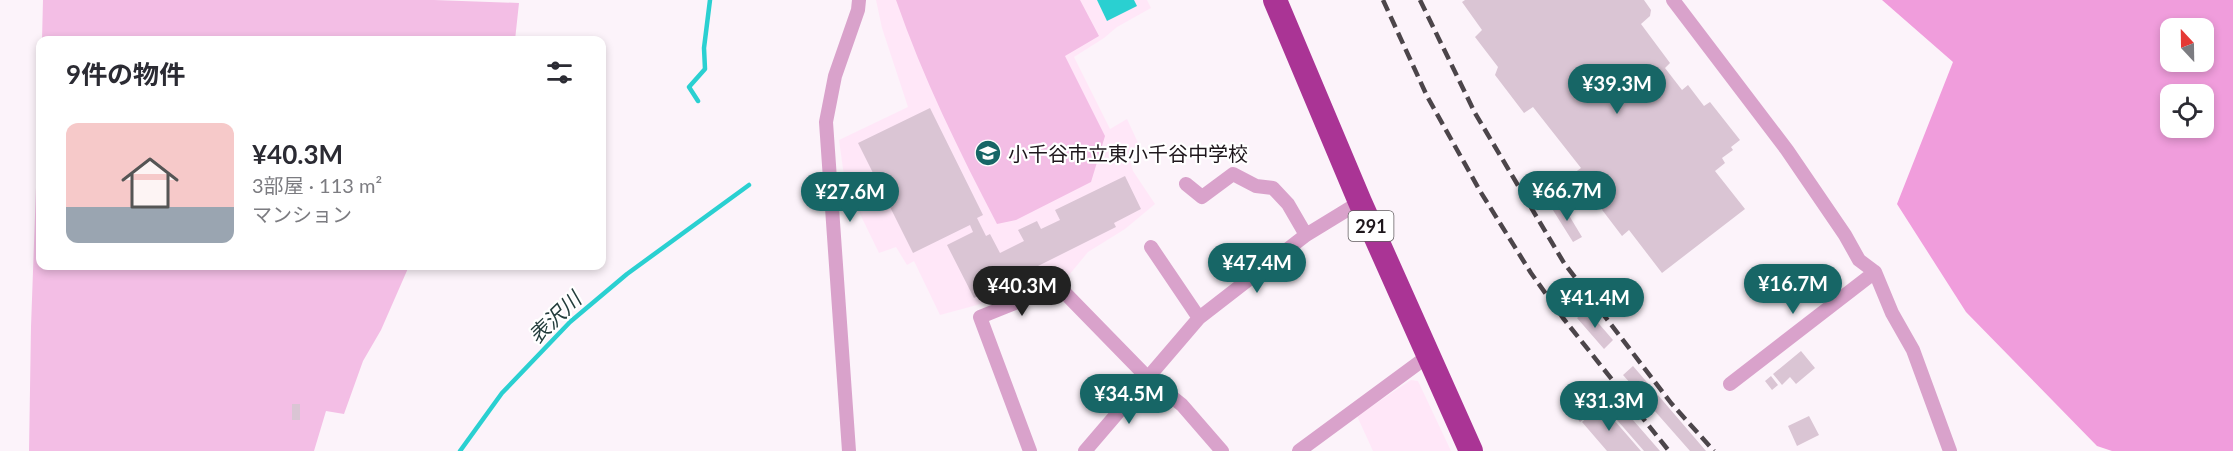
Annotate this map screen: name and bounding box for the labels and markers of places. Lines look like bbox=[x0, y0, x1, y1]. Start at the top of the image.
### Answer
pin: ¥39.3M bbox=[1568, 64, 1666, 115]
school or university icon: 小千谷市立東小千谷中学校 bbox=[973, 138, 1003, 168]
place label: 小千谷市立東小千谷中学校 bbox=[1008, 141, 1248, 165]
pin: ¥66.7M bbox=[1518, 171, 1616, 222]
pin: ¥27.6M bbox=[801, 172, 899, 223]
pin: ¥47.4M bbox=[1208, 243, 1306, 294]
pin: ¥16.7M bbox=[1744, 264, 1842, 315]
pin: ¥40.3M bbox=[973, 266, 1071, 317]
pin: ¥41.4M bbox=[1546, 278, 1644, 329]
pin: ¥34.5M bbox=[1080, 374, 1178, 425]
pin: ¥31.3M bbox=[1560, 381, 1658, 432]

